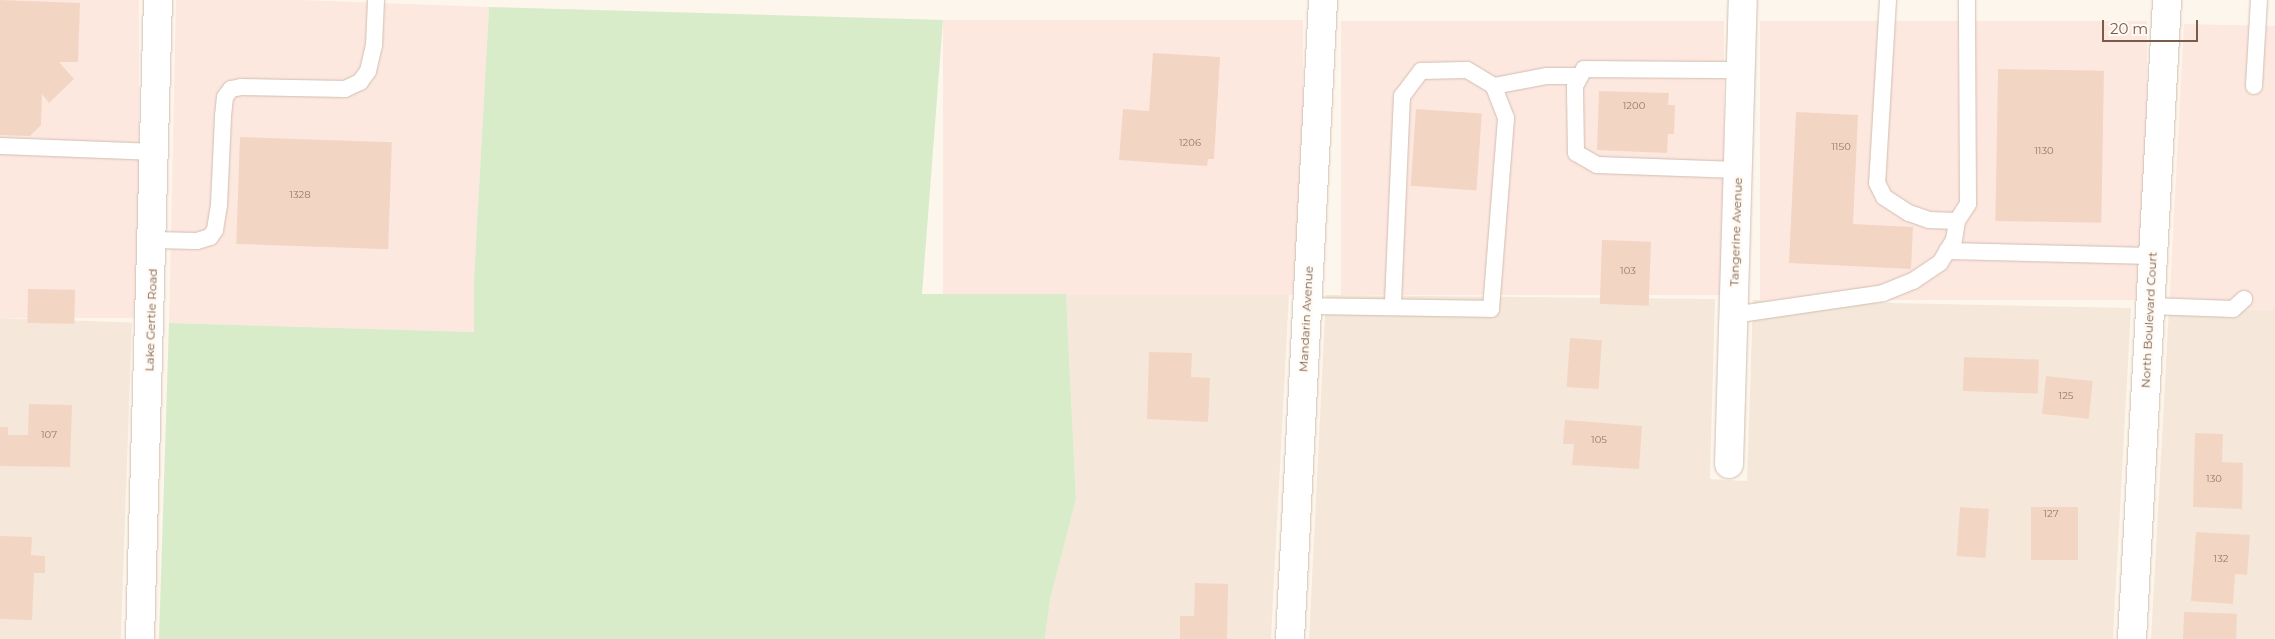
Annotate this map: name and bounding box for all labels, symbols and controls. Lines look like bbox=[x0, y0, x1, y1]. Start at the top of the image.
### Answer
scale bar bbox=[2105, 10, 2201, 42]
text: 20 m bbox=[2110, 19, 2148, 38]
house number: 1200 bbox=[1623, 100, 1645, 112]
house number: 1206 bbox=[1179, 137, 1201, 149]
house number: 1150 bbox=[1831, 141, 1851, 153]
house number: 1130 bbox=[2034, 145, 2054, 157]
street label: Tangerine Avenue bbox=[1727, 177, 1745, 287]
house number: 1328 bbox=[289, 189, 311, 201]
street label: North Boulevard Court bbox=[2138, 252, 2160, 388]
house number: 103 bbox=[1620, 265, 1636, 277]
street label: Mandarin Avenue bbox=[1296, 266, 1316, 372]
street label: Lake Gertie Road bbox=[142, 268, 160, 372]
house number: 125 bbox=[2059, 390, 2073, 402]
house number: 107 bbox=[41, 429, 57, 441]
house number: 105 bbox=[1591, 434, 1607, 446]
house number: 130 bbox=[2206, 473, 2222, 485]
house number: 127 bbox=[2043, 508, 2059, 520]
house number: 132 bbox=[2214, 553, 2228, 565]

